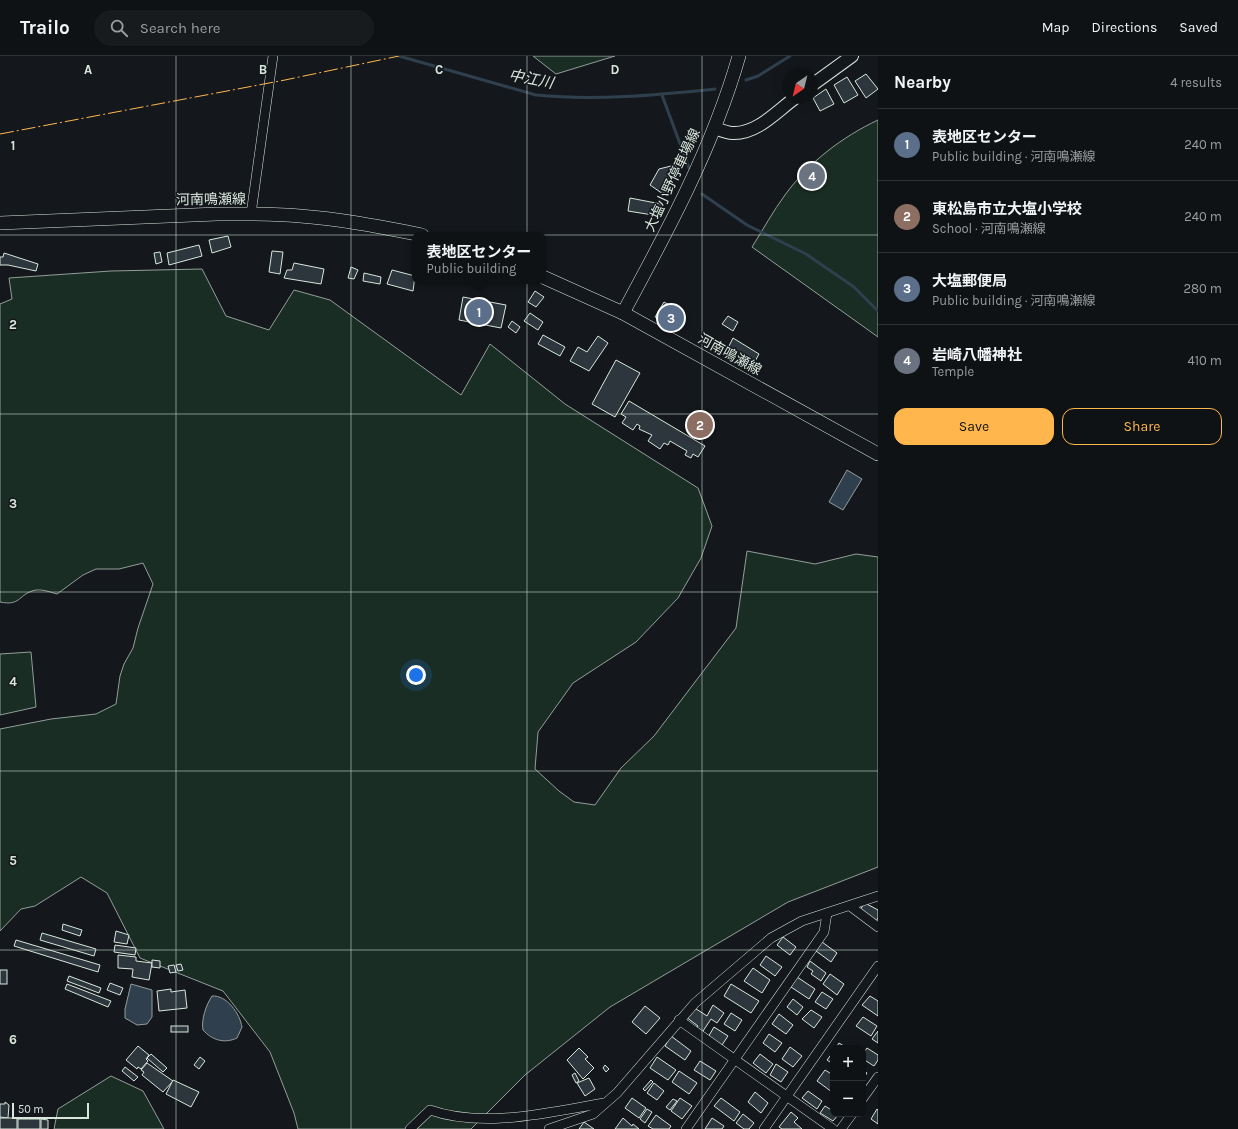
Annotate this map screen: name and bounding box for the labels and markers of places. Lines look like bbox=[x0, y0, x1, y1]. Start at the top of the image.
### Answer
pin: 4 bbox=[799, 161, 825, 191]
pin: 1 bbox=[466, 297, 492, 327]
pin: 3 bbox=[658, 303, 684, 333]
pin: 2 bbox=[687, 410, 713, 440]

